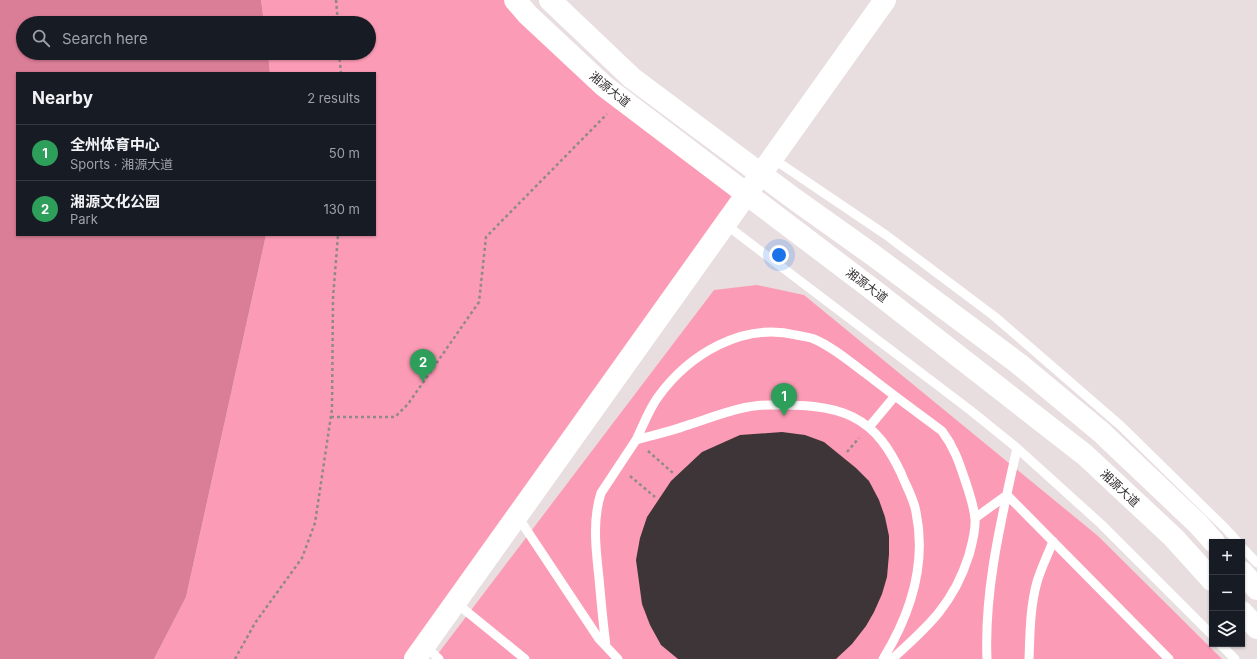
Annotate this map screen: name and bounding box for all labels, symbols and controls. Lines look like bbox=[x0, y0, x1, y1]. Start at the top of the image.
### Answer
search box bbox=[16, 16, 376, 60]
icon: search bbox=[30, 27, 52, 49]
text: Search here bbox=[62, 29, 148, 48]
street label: 湘源大道 bbox=[587, 68, 633, 110]
text: Nearby bbox=[32, 88, 93, 108]
text: 2 results bbox=[307, 90, 360, 106]
text: 全州体育中心 bbox=[70, 135, 160, 154]
text: 1 bbox=[42, 145, 48, 161]
text: 50 m bbox=[329, 145, 360, 161]
text: Sports · 湘源大道 bbox=[70, 156, 173, 172]
text: 湘源文化公园 bbox=[70, 192, 160, 211]
text: 2 bbox=[41, 201, 49, 217]
text: 130 m bbox=[323, 201, 360, 217]
text: Park bbox=[70, 211, 98, 227]
your location bbox=[769, 245, 789, 265]
street label: 湘源大道 bbox=[843, 265, 891, 305]
pin: 2 bbox=[410, 349, 436, 382]
pin: 1 bbox=[771, 383, 797, 416]
street label: 湘源大道 bbox=[1097, 466, 1143, 510]
map controls bbox=[1209, 539, 1245, 647]
button: + bbox=[1209, 539, 1245, 575]
button: − bbox=[1209, 575, 1245, 611]
button: layers bbox=[1209, 611, 1245, 647]

